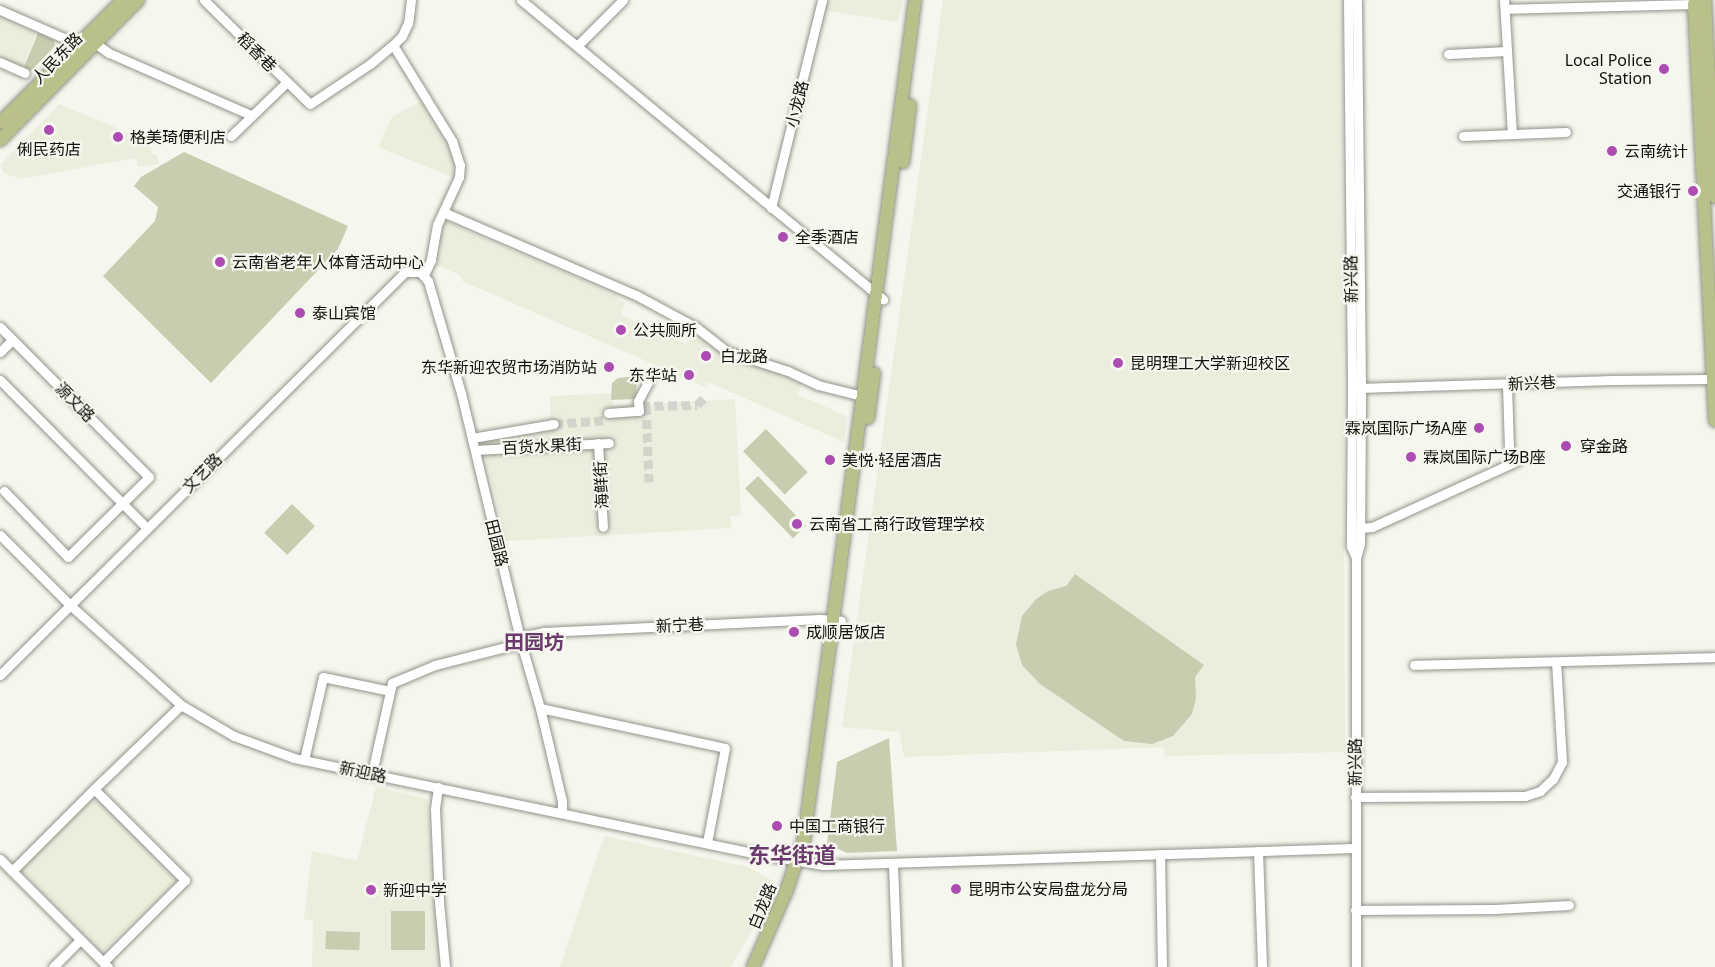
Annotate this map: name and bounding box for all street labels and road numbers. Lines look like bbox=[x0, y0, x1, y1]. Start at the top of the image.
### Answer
street label: 人民东路 bbox=[28, 28, 86, 88]
street label: 稻香巷 bbox=[233, 28, 281, 76]
street label: 小龙路 bbox=[782, 78, 812, 130]
street label: 新兴路 bbox=[1341, 255, 1361, 303]
street label: 新兴巷 bbox=[1508, 372, 1556, 394]
street label: 源文路 bbox=[51, 378, 99, 426]
street label: 百货水果街 bbox=[502, 434, 582, 458]
street label: 文艺路 bbox=[178, 449, 226, 497]
street label: 海鲜街 bbox=[590, 461, 612, 509]
street label: 田园路 bbox=[482, 517, 512, 569]
street label: 新宁巷 bbox=[656, 614, 704, 636]
street label: 新兴路 bbox=[1345, 738, 1365, 786]
street label: 新迎路 bbox=[338, 758, 388, 786]
street label: 白龙路 bbox=[744, 880, 780, 932]

